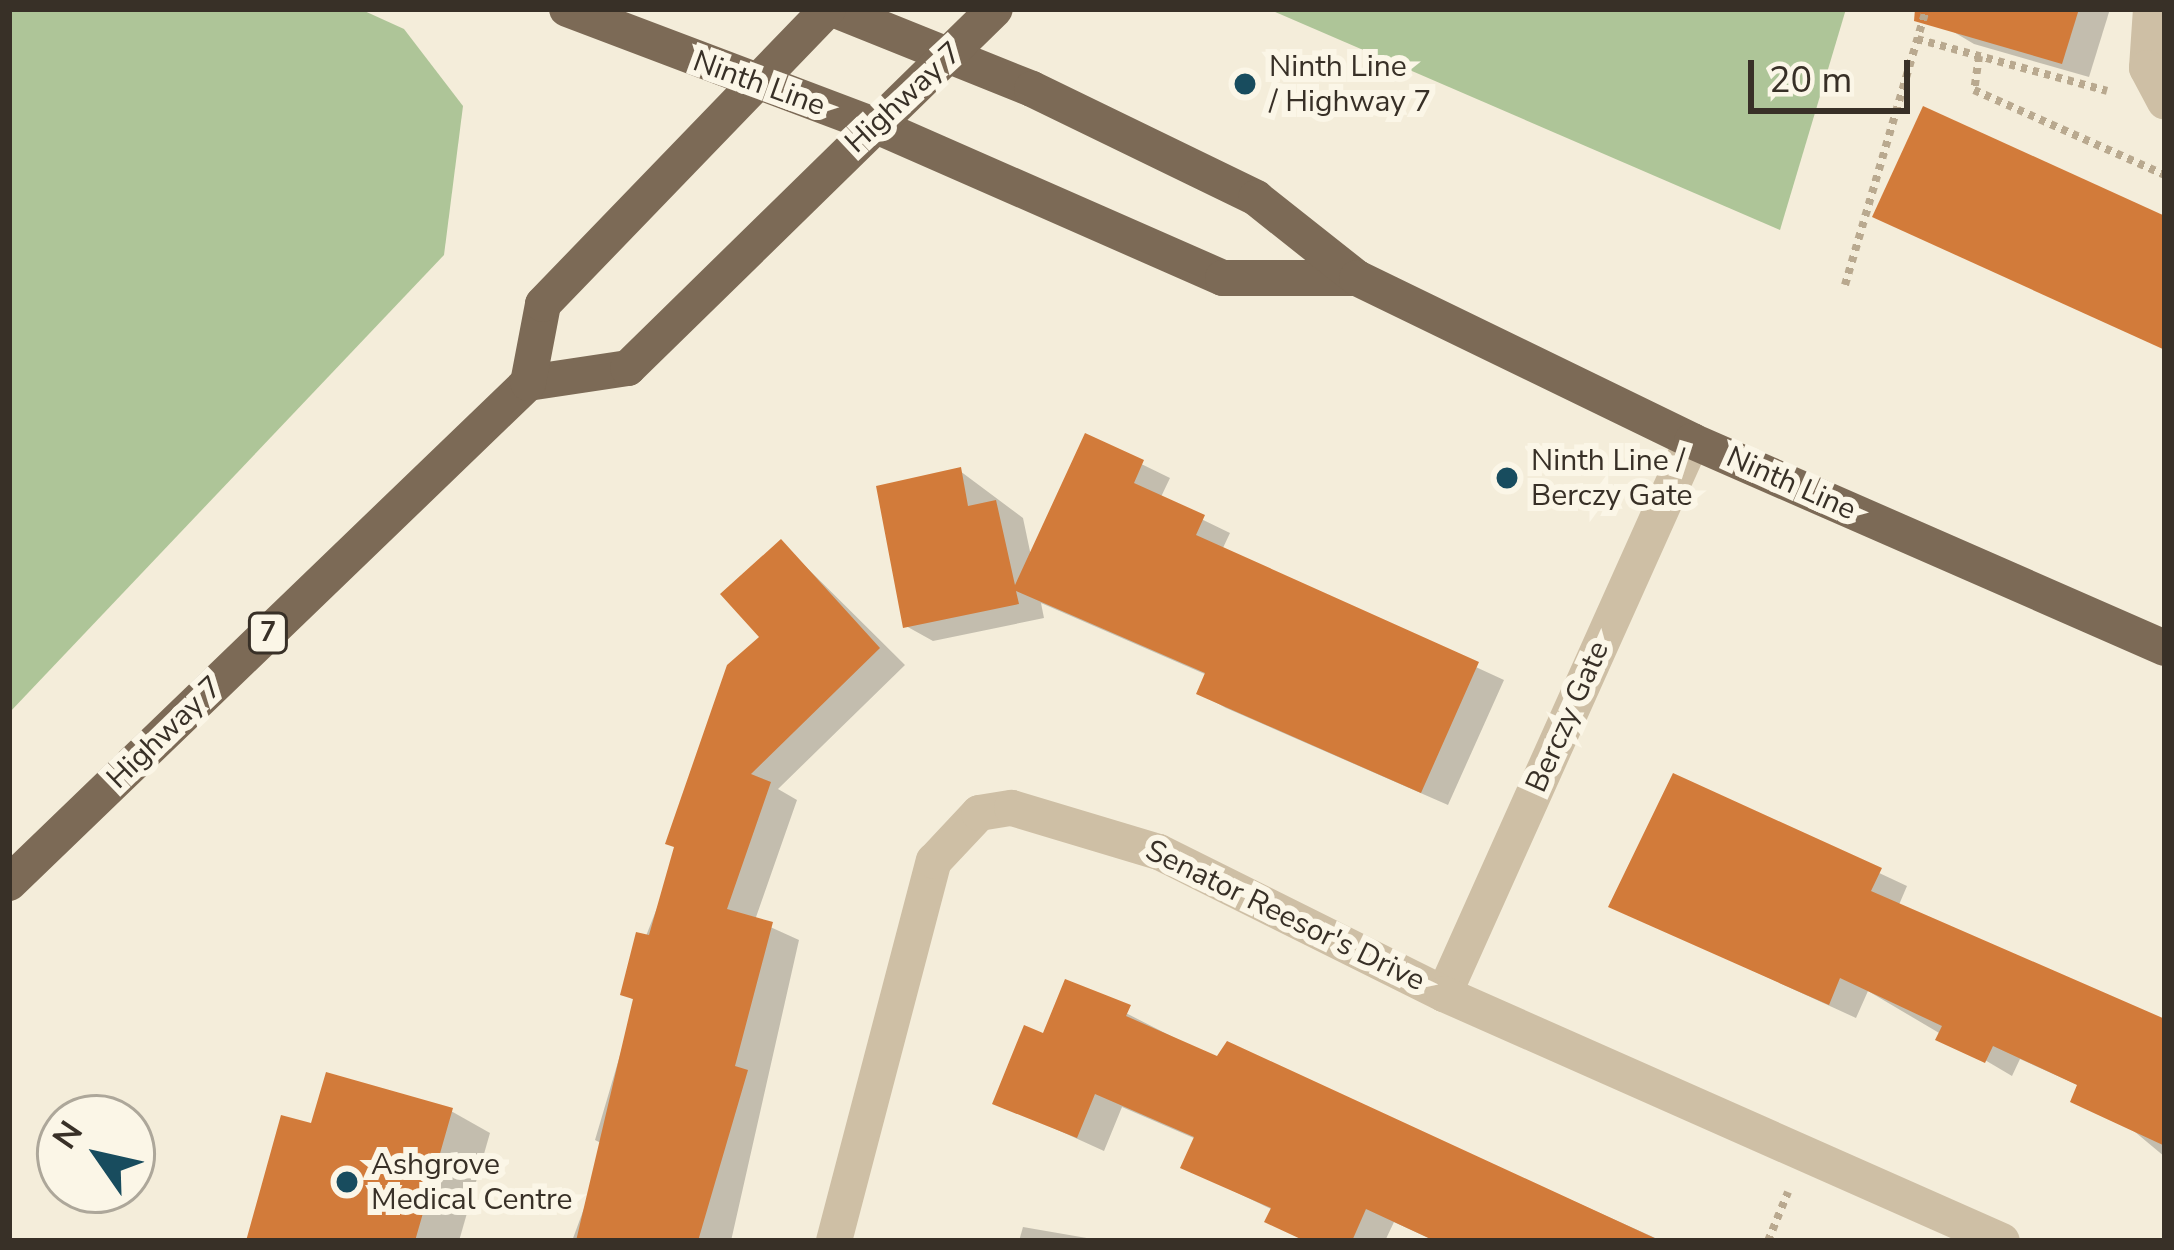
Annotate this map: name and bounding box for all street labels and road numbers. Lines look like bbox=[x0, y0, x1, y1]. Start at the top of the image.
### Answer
street label: Highway 7 bbox=[838, 35, 970, 161]
street label: Ninth Line bbox=[688, 44, 830, 124]
street label: Ninth Line bbox=[1721, 440, 1861, 528]
road number: 7 bbox=[247, 612, 289, 654]
street label: Berczy Gate bbox=[1519, 636, 1617, 798]
street label: Highway 7 bbox=[100, 669, 230, 797]
street label: Senator Reesor's Drive bbox=[1139, 833, 1431, 999]

